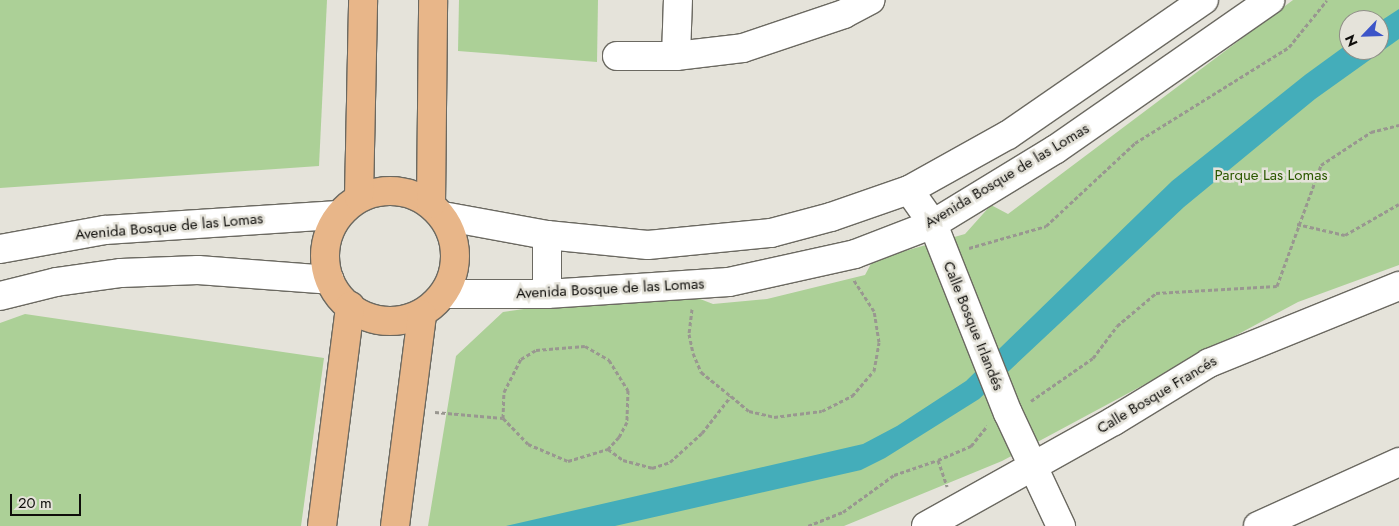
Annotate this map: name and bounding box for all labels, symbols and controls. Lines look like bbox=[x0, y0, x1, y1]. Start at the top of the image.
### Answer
north arrow bbox=[1339, 10, 1389, 60]
text: N bbox=[1340, 32, 1363, 50]
street label: Avenida Bosque de las Lomas bbox=[922, 120, 1092, 232]
park label: Parque Las Lomas bbox=[1215, 167, 1327, 185]
street label: Avenida Bosque de las Lomas bbox=[74, 210, 264, 244]
street label: Calle Bosque Irlandés bbox=[939, 259, 1007, 393]
street label: Avenida Bosque de las Lomas bbox=[515, 275, 705, 303]
street label: Calle Bosque Francés bbox=[1094, 352, 1220, 438]
scale bar bbox=[12, 484, 84, 516]
text: 20 m bbox=[18, 492, 52, 514]

